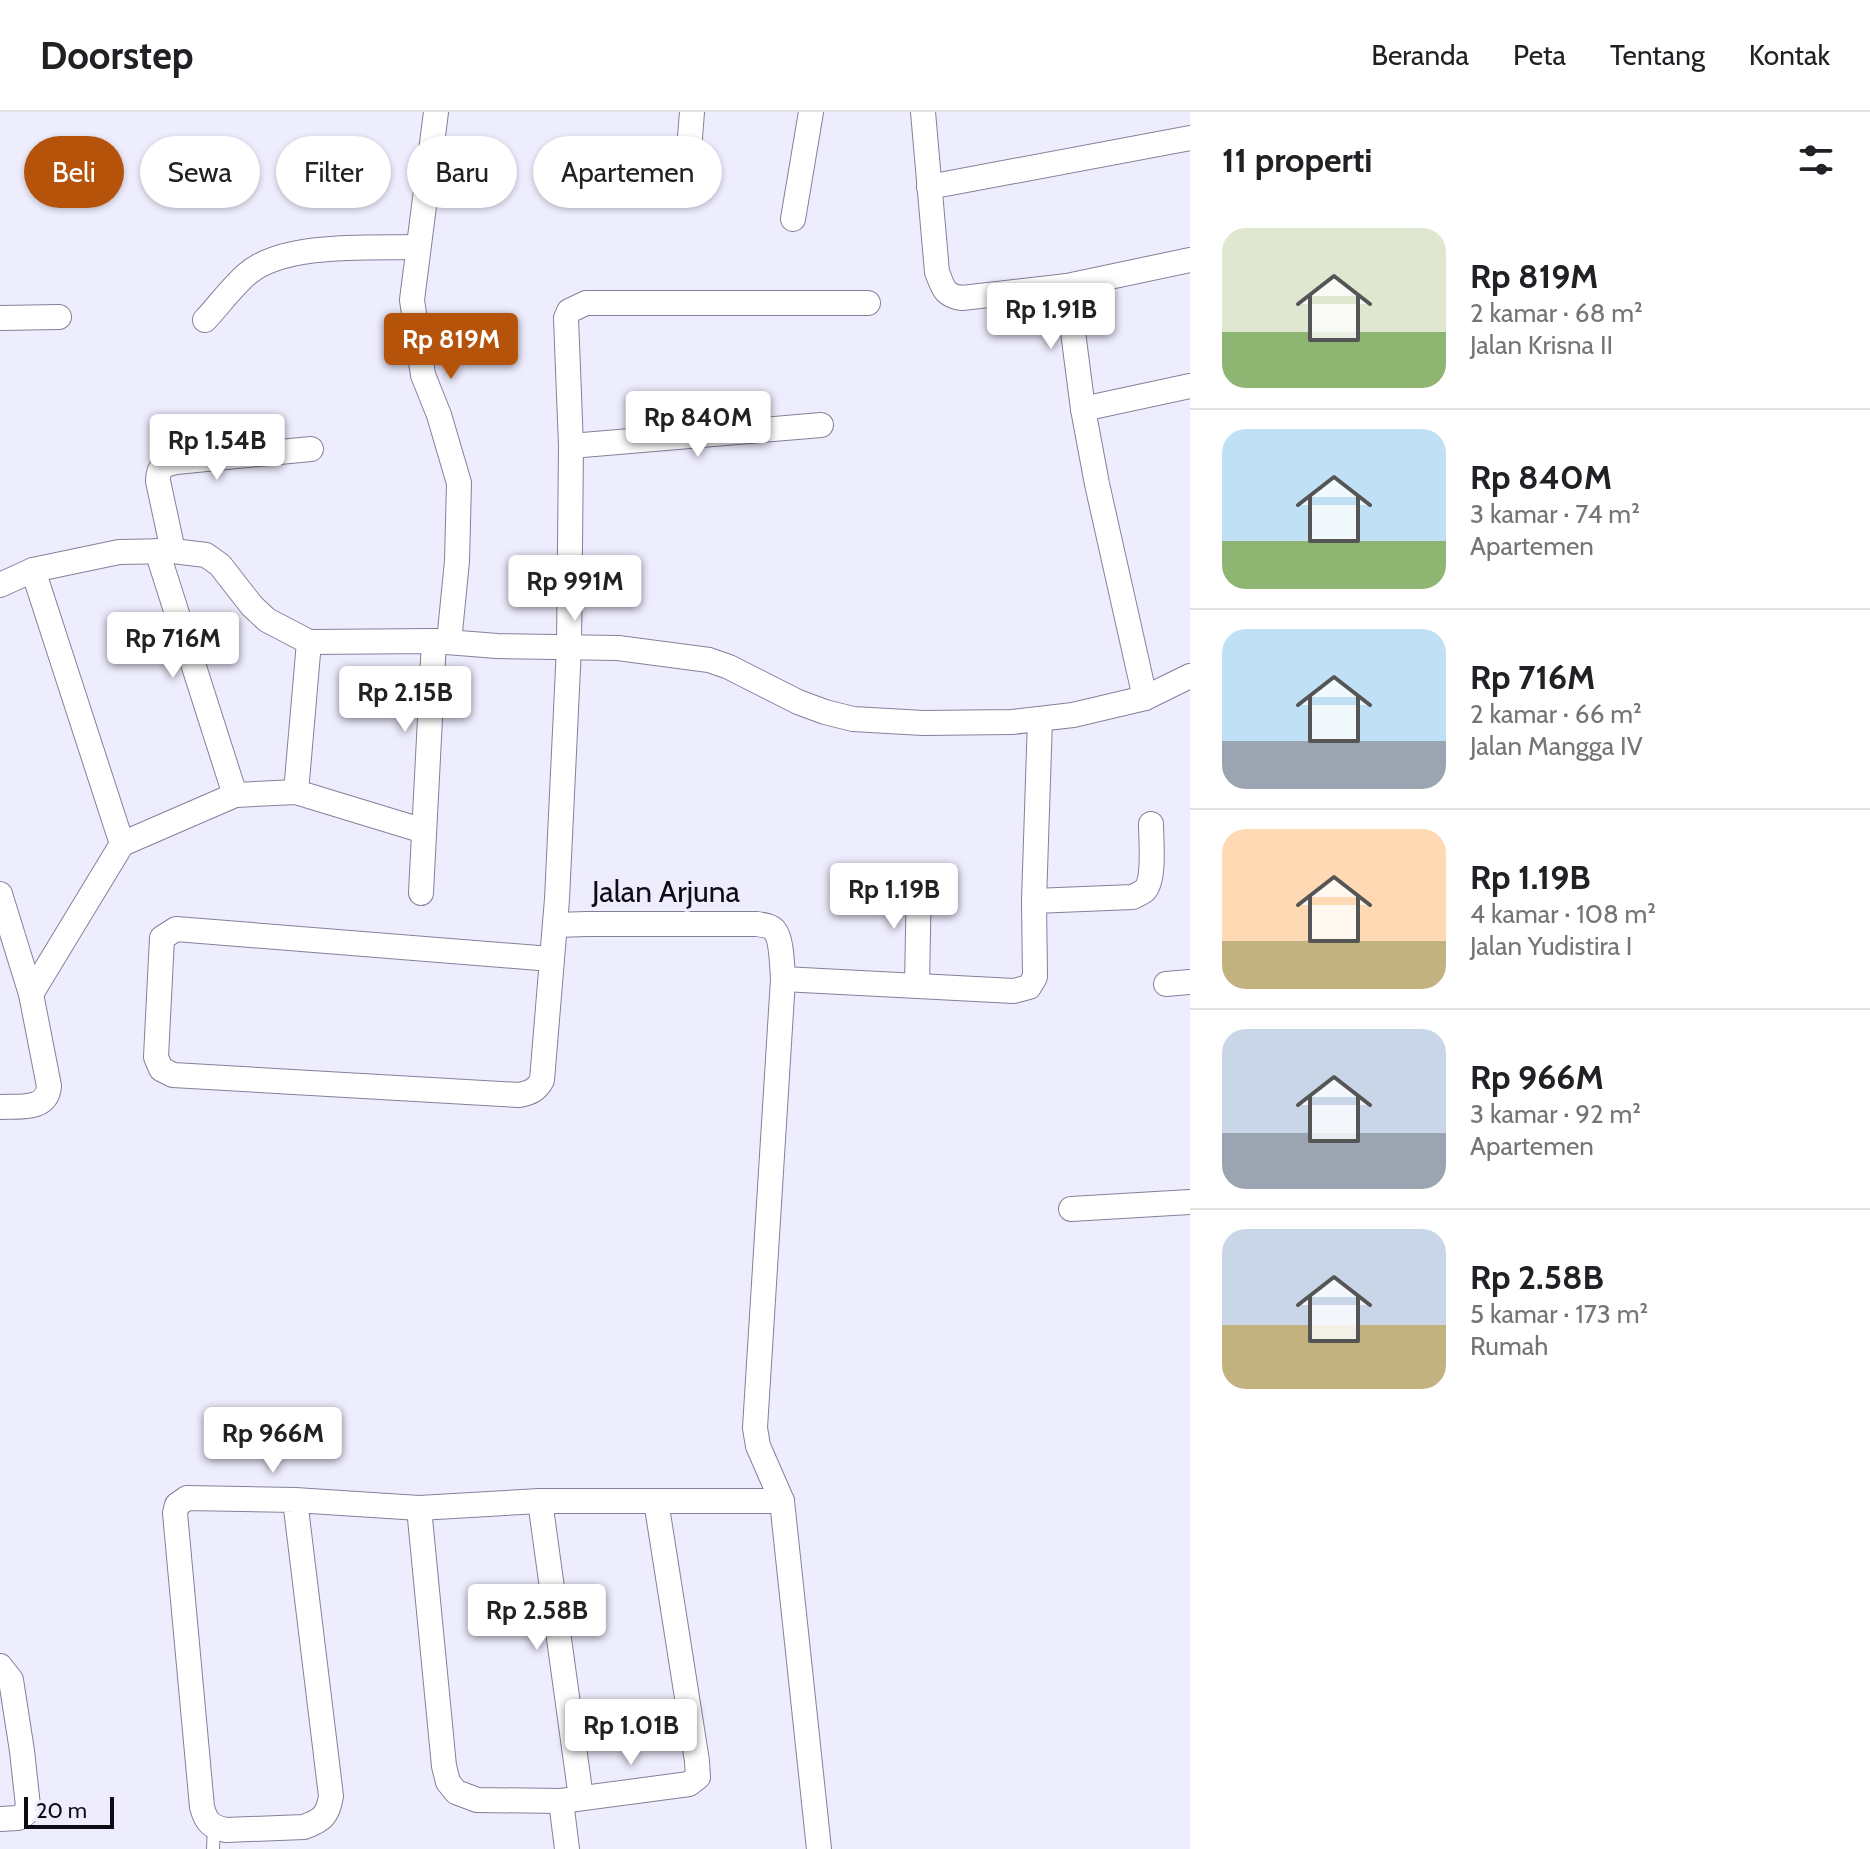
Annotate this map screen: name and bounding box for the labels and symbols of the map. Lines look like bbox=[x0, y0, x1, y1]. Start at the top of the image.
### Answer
pin: Rp 1.91B bbox=[968, 283, 1134, 351]
pin: Rp 819M bbox=[377, 313, 525, 381]
pin: Rp 840M bbox=[624, 391, 772, 459]
pin: Rp 1.54B bbox=[134, 414, 300, 482]
pin: Rp 991M bbox=[501, 555, 649, 623]
pin: Rp 716M bbox=[99, 612, 247, 680]
pin: Rp 2.15B bbox=[322, 666, 488, 734]
pin: Rp 1.19B bbox=[811, 863, 977, 931]
street label: Jalan Arjuna bbox=[591, 873, 741, 910]
pin: Rp 966M bbox=[199, 1407, 347, 1475]
pin: Rp 2.58B bbox=[454, 1584, 620, 1652]
pin: Rp 1.01B bbox=[548, 1699, 714, 1767]
scale bar bbox=[24, 1793, 114, 1829]

